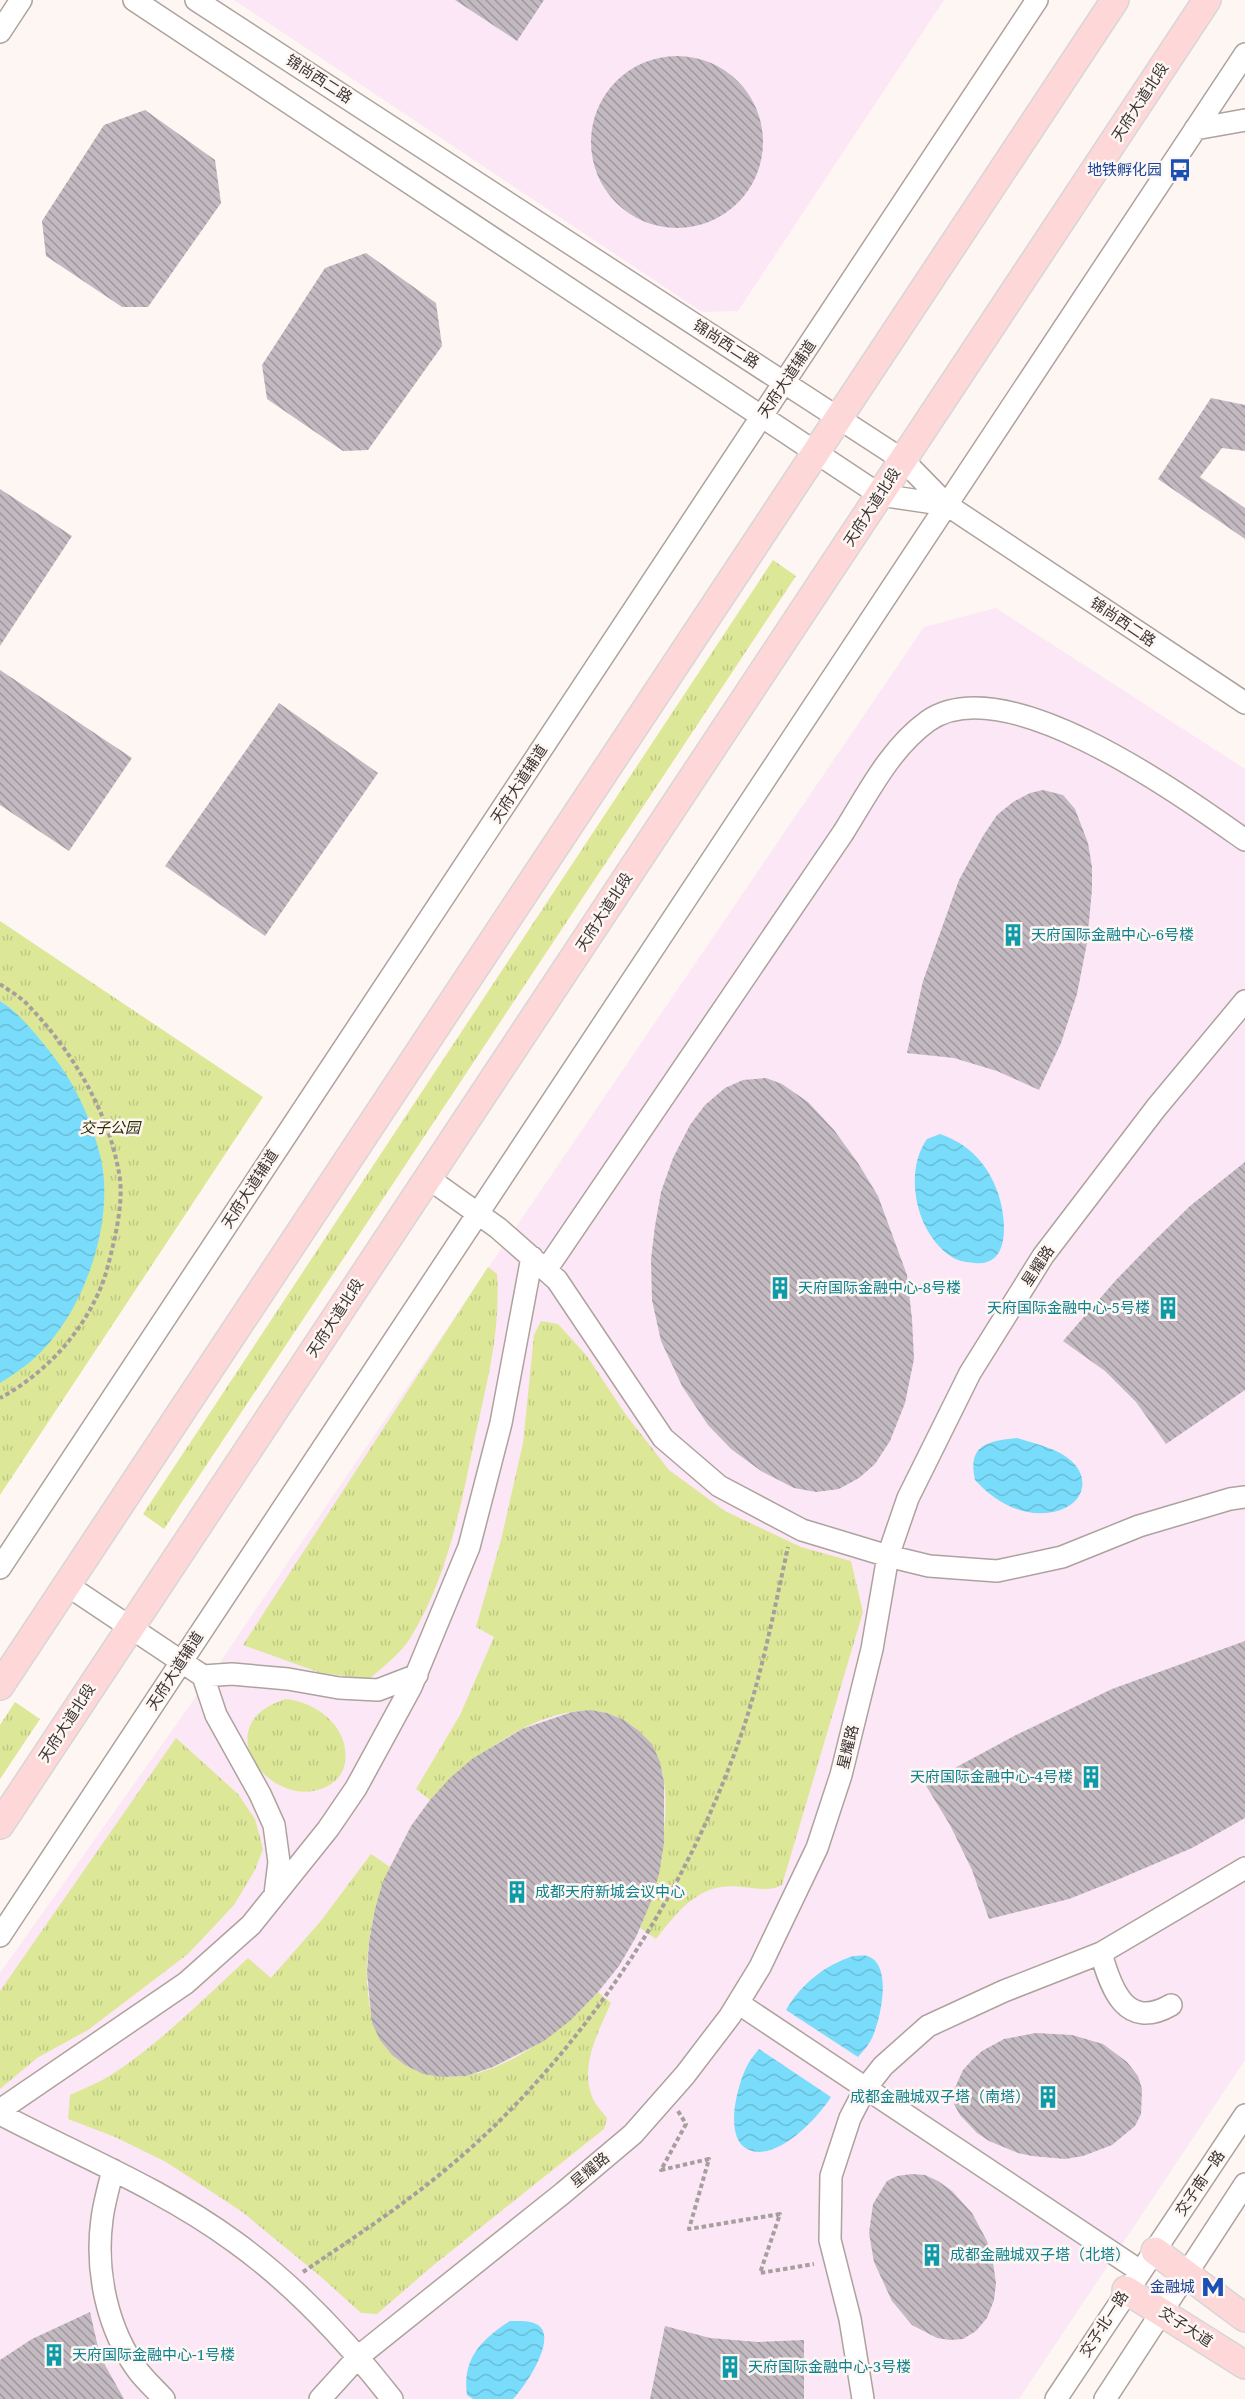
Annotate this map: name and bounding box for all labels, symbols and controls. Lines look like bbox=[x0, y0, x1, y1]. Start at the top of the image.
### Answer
street label: 锦尚西二路 bbox=[283, 49, 356, 107]
street label: 天府大道北段 bbox=[1106, 58, 1172, 145]
bus stop icon: 地铁孵化园 bbox=[1167, 157, 1193, 183]
place label: 地铁孵化园 bbox=[1087, 159, 1162, 179]
street label: 锦尚西二路 bbox=[690, 314, 763, 372]
street label: 天府大道辅道 bbox=[753, 336, 820, 421]
street label: 天府大道北段 bbox=[838, 463, 904, 550]
street label: 锦尚西二路 bbox=[1087, 592, 1160, 650]
street label: 天府大道辅道 bbox=[485, 740, 551, 827]
street label: 天府大道北段 bbox=[570, 868, 636, 955]
building icon: 天府国际金融中心-6号楼 bbox=[1000, 922, 1026, 948]
place label: 天府国际金融中心-6号楼 bbox=[1031, 924, 1194, 944]
park label: 交子公园 bbox=[80, 1117, 142, 1137]
street label: 天府大道辅道 bbox=[216, 1145, 282, 1232]
street label: 星耀路 bbox=[1016, 1241, 1058, 1290]
street label: 天府大道北段 bbox=[301, 1274, 367, 1361]
building icon: 天府国际金融中心-8号楼 bbox=[767, 1275, 793, 1301]
place label: 天府国际金融中心-8号楼 bbox=[798, 1277, 961, 1297]
building icon: 天府国际金融中心-5号楼 bbox=[1155, 1295, 1181, 1321]
place label: 天府国际金融中心-5号楼 bbox=[987, 1297, 1150, 1317]
street label: 天府大道辅道 bbox=[141, 1627, 207, 1714]
street label: 天府大道北段 bbox=[33, 1679, 99, 1766]
street label: 星耀路 bbox=[832, 1722, 862, 1771]
building icon: 天府国际金融中心-4号楼 bbox=[1078, 1764, 1104, 1790]
place label: 天府国际金融中心-4号楼 bbox=[910, 1766, 1073, 1786]
building icon: 成都天府新城会议中心 bbox=[504, 1879, 530, 1905]
place label: 成都天府新城会议中心 bbox=[535, 1881, 685, 1901]
building icon: 成都金融城双子塔（南塔） bbox=[1035, 2084, 1061, 2110]
place label: 成都金融城双子塔（南塔） bbox=[850, 2086, 1030, 2106]
street label: 交子南一路 bbox=[1170, 2146, 1228, 2219]
street label: 星耀路 bbox=[566, 2147, 613, 2191]
building icon: 成都金融城双子塔（北塔） bbox=[919, 2242, 945, 2268]
place label: 成都金融城双子塔（北塔） bbox=[950, 2244, 1130, 2264]
metro station icon: 金融城 bbox=[1200, 2274, 1226, 2300]
place label: 金融城 bbox=[1150, 2276, 1195, 2296]
street label: 交子北一路 bbox=[1074, 2287, 1132, 2360]
street label: 交子大道 bbox=[1156, 2301, 1217, 2351]
building icon: 天府国际金融中心-1号楼 bbox=[41, 2342, 67, 2368]
place label: 天府国际金融中心-1号楼 bbox=[72, 2344, 235, 2364]
building icon: 天府国际金融中心-3号楼 bbox=[717, 2354, 743, 2380]
place label: 天府国际金融中心-3号楼 bbox=[748, 2356, 911, 2376]

